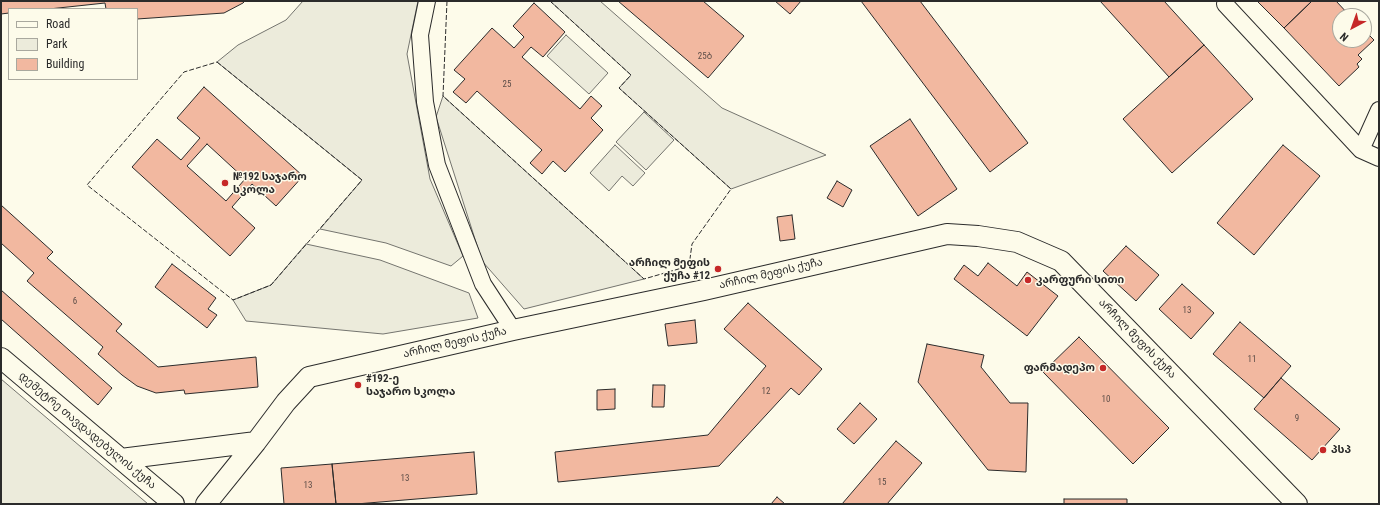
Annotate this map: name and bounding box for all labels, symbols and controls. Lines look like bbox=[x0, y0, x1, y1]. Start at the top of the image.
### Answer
legend bbox=[8, 8, 138, 80]
north arrow bbox=[1332, 8, 1372, 48]
text: Road bbox=[46, 17, 70, 31]
text: N bbox=[1338, 30, 1351, 44]
text: Park bbox=[46, 37, 67, 51]
house number: 25ბ bbox=[698, 52, 712, 62]
text: Building bbox=[46, 57, 84, 71]
house number: 25 bbox=[503, 80, 511, 90]
place label: №192 საჯარო სკოლა bbox=[233, 170, 307, 196]
marker: №192 საჯარო სკოლა bbox=[220, 178, 230, 188]
place label: არჩილ მეფის ქუჩა #12 bbox=[629, 256, 710, 282]
street label: არჩილ მეფის ქუჩა bbox=[718, 256, 824, 292]
marker: არჩილ მეფის ქუჩა #12 bbox=[713, 264, 723, 274]
place label: კარფური სითი bbox=[1036, 273, 1124, 287]
marker: კარფური სითი bbox=[1023, 275, 1033, 285]
street label: არჩილ მეფის ქუჩა bbox=[1096, 296, 1178, 382]
house number: 6 bbox=[73, 297, 77, 307]
house number: 13 bbox=[1183, 306, 1191, 316]
street label: არჩილ მეფის ქუჩა bbox=[402, 325, 508, 361]
house number: 11 bbox=[1248, 355, 1256, 365]
place label: ფარმადეპო bbox=[1024, 361, 1095, 375]
marker: ფარმადეპო bbox=[1098, 363, 1108, 373]
street label: დემეტრე თავდადებულის ქუჩა bbox=[16, 370, 158, 492]
place label: #192-ე საჯარო სკოლა bbox=[366, 372, 455, 398]
marker: #192-ე საჯარო სკოლა bbox=[353, 380, 363, 390]
house number: 12 bbox=[762, 387, 770, 397]
house number: 10 bbox=[1102, 395, 1110, 405]
house number: 9 bbox=[1295, 414, 1299, 424]
place label: პსპ bbox=[1331, 443, 1351, 457]
marker: პსპ bbox=[1318, 445, 1328, 455]
house number: 13 bbox=[401, 474, 409, 484]
house number: 15 bbox=[878, 478, 886, 488]
house number: 13 bbox=[304, 481, 312, 491]

